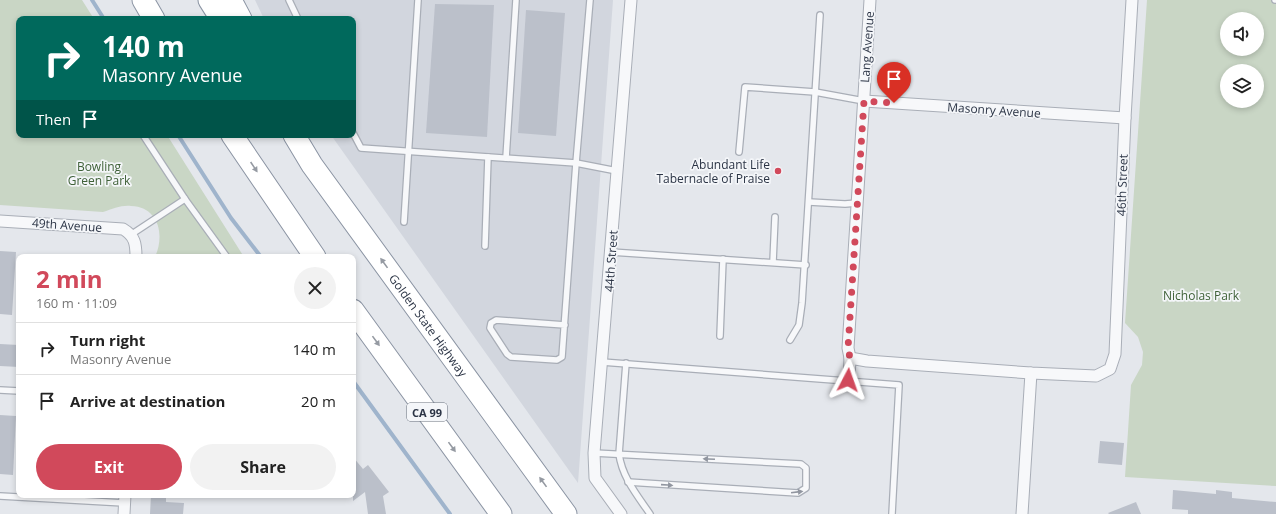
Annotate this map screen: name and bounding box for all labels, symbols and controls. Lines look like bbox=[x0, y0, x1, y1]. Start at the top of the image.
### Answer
street label: Lang Avenue bbox=[856, 10, 878, 83]
map controls bbox=[1220, 12, 1264, 108]
button: sound bbox=[1220, 12, 1264, 56]
text: 140 m bbox=[102, 27, 185, 65]
icon: right bbox=[36, 32, 88, 84]
pin bbox=[877, 62, 911, 103]
text: Masonry Avenue bbox=[102, 63, 242, 87]
button: layers bbox=[1220, 64, 1264, 108]
icon: arrive bbox=[883, 68, 905, 90]
street label: Masonry Avenue bbox=[947, 98, 1042, 122]
icon: arrive bbox=[79, 108, 101, 130]
text: Then bbox=[36, 109, 71, 129]
street label: 46th Street bbox=[1112, 154, 1132, 216]
place label: Abundant Life Tabernacle of Praise bbox=[656, 156, 770, 187]
park label: Bowling Green Park bbox=[68, 158, 131, 189]
one-way arrow bbox=[250, 162, 258, 173]
marker: Abundant Life Tabernacle of Praise bbox=[773, 166, 783, 176]
street label: 49th Avenue bbox=[31, 214, 103, 236]
street label: 44th Street bbox=[600, 229, 622, 293]
one-way arrow bbox=[380, 257, 388, 268]
text: 2 min bbox=[36, 262, 103, 295]
button: close bbox=[294, 267, 336, 309]
street label: Golden State Highway bbox=[385, 270, 472, 381]
park label: Nicholas Park bbox=[1163, 287, 1240, 304]
text: 160 m · 11:09 bbox=[36, 294, 117, 312]
text: Turn right bbox=[70, 330, 145, 350]
one-way arrow bbox=[372, 336, 380, 347]
icon: right bbox=[36, 338, 58, 360]
text: 140 m bbox=[292, 339, 336, 359]
text: Masonry Avenue bbox=[70, 350, 171, 368]
position arrow bbox=[827, 359, 869, 401]
icon: arrive bbox=[36, 390, 58, 412]
text: Arrive at destination bbox=[70, 391, 225, 411]
text: 20 m bbox=[301, 391, 336, 411]
road number: CA 99 bbox=[407, 403, 447, 421]
one-way arrow bbox=[448, 441, 456, 452]
button: Exit bbox=[36, 444, 182, 490]
button: Share bbox=[190, 444, 336, 490]
one-way arrow bbox=[702, 456, 715, 462]
one-way arrow bbox=[539, 477, 547, 488]
one-way arrow bbox=[661, 481, 673, 488]
one-way arrow bbox=[791, 488, 803, 495]

